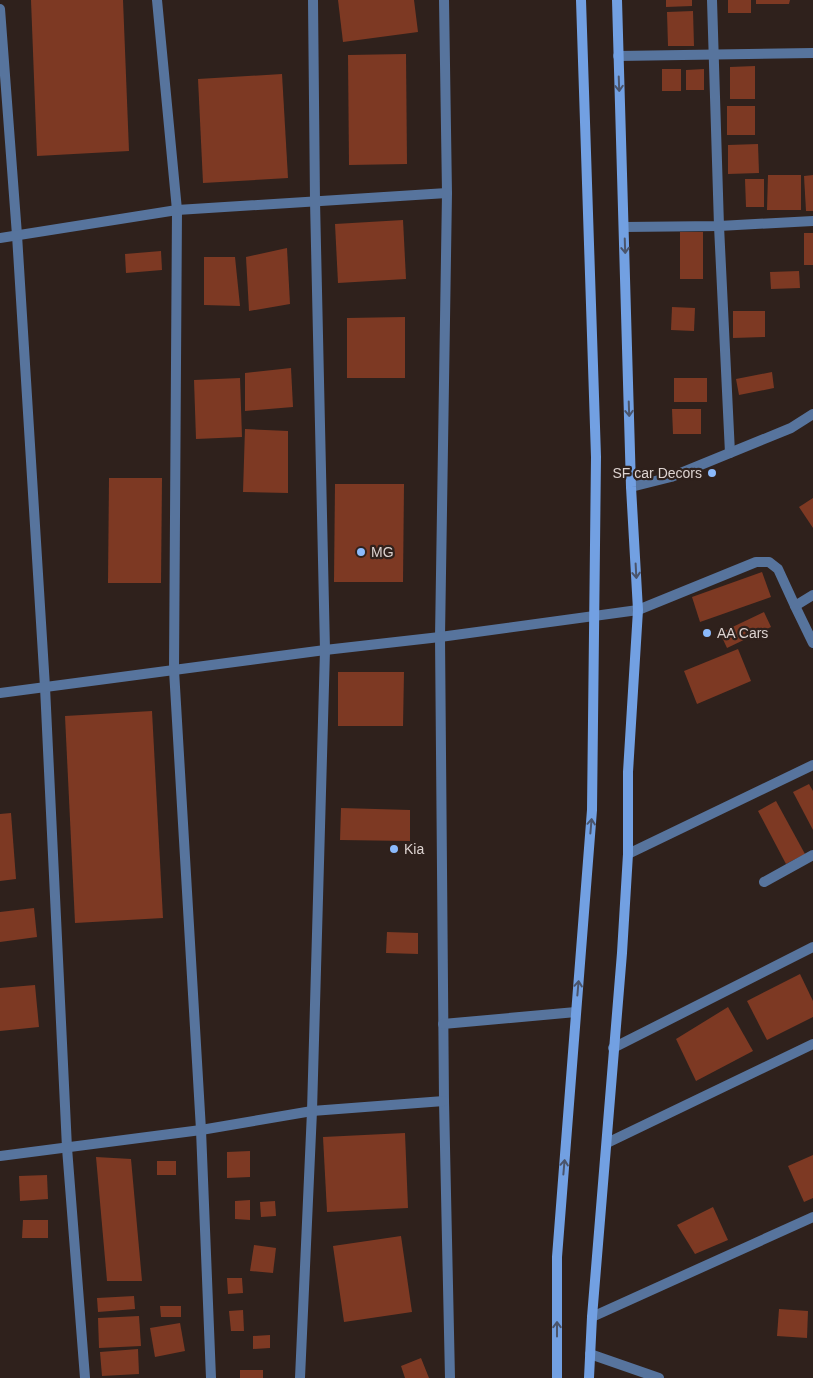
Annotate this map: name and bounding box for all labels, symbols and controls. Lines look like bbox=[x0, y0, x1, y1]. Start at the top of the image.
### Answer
one-way arrow bbox=[614, 75, 623, 91]
one-way arrow bbox=[620, 238, 629, 254]
one-way arrow bbox=[624, 400, 634, 416]
place label: SF car Decors bbox=[613, 465, 702, 481]
marker: SF car Decors bbox=[706, 467, 718, 479]
place label: MG bbox=[371, 544, 394, 560]
marker: MG bbox=[355, 546, 367, 558]
one-way arrow bbox=[631, 563, 641, 579]
place label: AA Cars bbox=[717, 625, 768, 641]
marker: AA Cars bbox=[701, 627, 713, 639]
one-way arrow bbox=[587, 818, 596, 834]
place label: Kia bbox=[404, 841, 424, 857]
marker: Kia bbox=[388, 843, 400, 855]
one-way arrow bbox=[574, 980, 583, 996]
one-way arrow bbox=[559, 1159, 569, 1175]
one-way arrow bbox=[552, 1322, 562, 1338]

